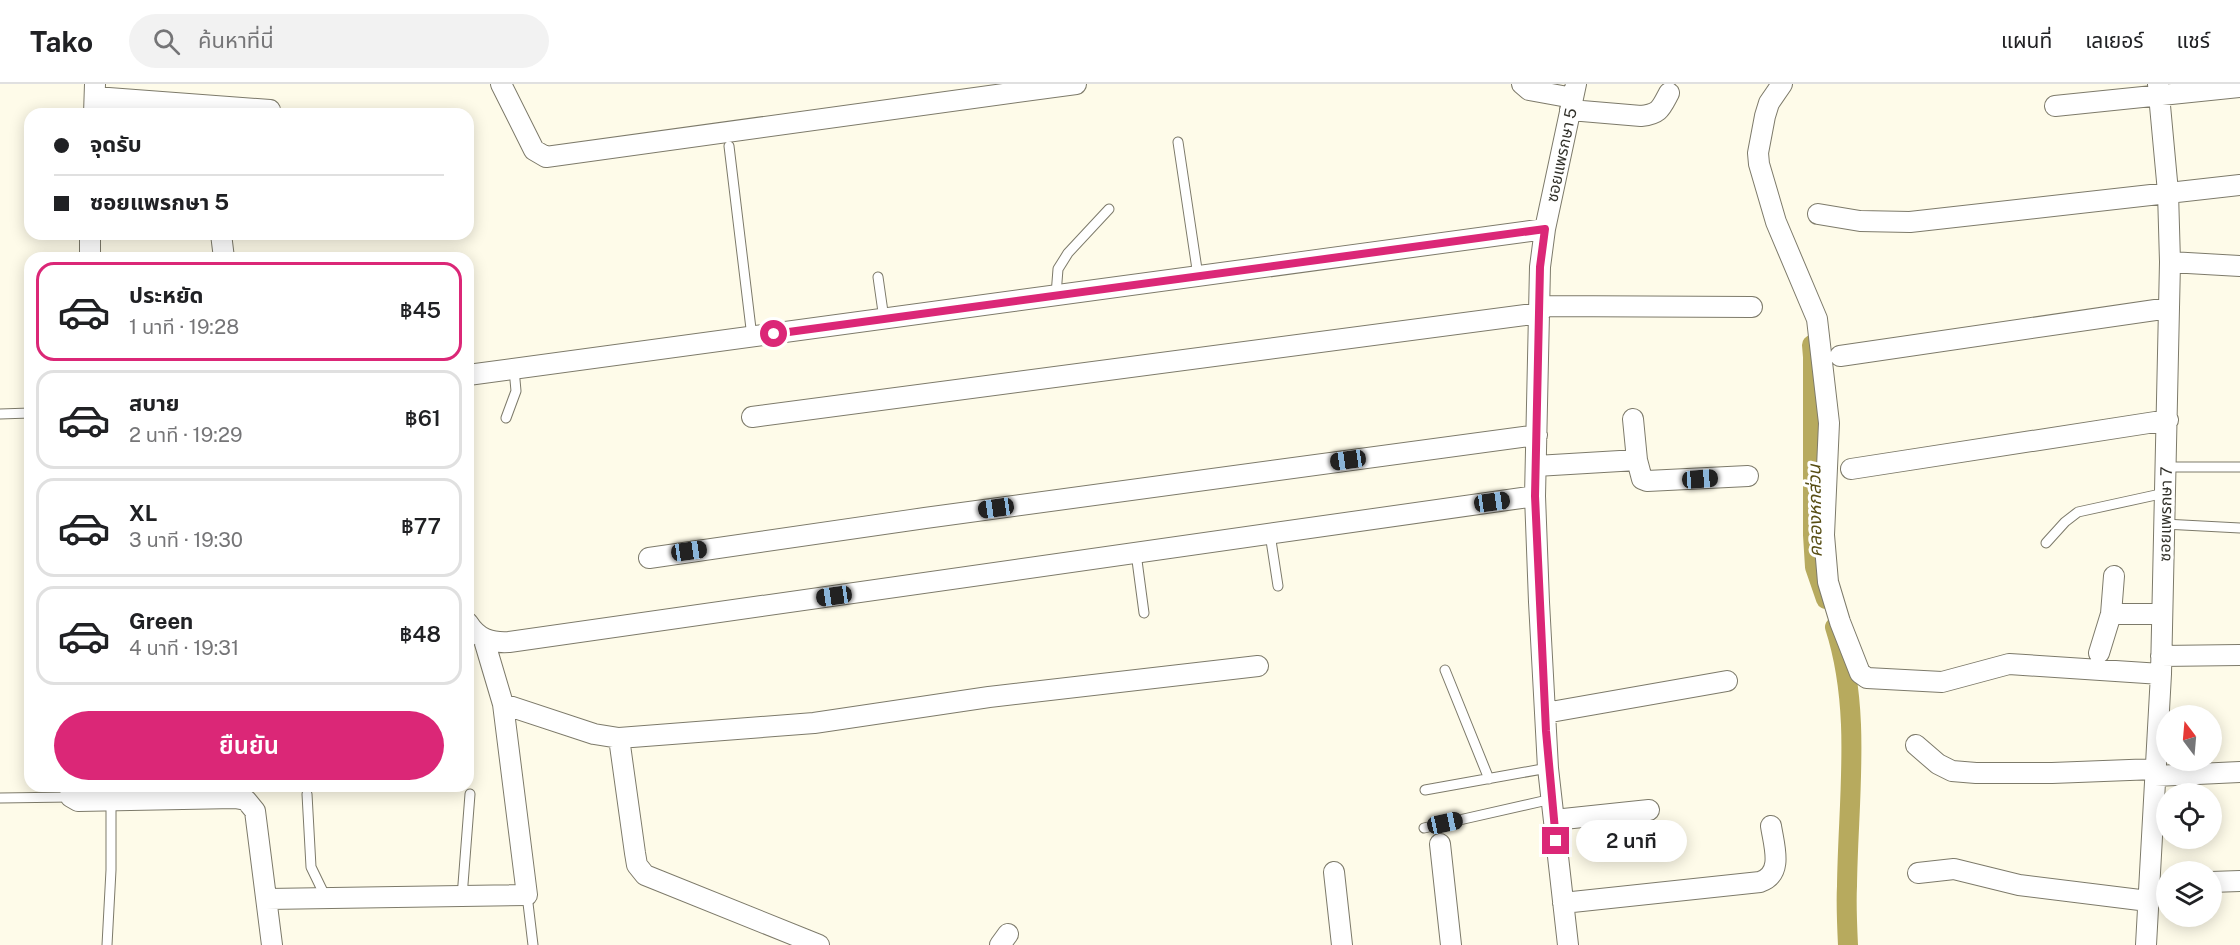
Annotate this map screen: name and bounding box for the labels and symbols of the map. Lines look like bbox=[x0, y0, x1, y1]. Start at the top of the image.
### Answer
street label: ซอยแพรกษา 5 bbox=[1542, 106, 1581, 204]
route start bbox=[760, 320, 787, 347]
car bbox=[1329, 449, 1367, 471]
water label: คลองหกส่วน bbox=[1803, 463, 1826, 558]
street label: ซอยแพรกษา 7 bbox=[2155, 466, 2176, 562]
car bbox=[1681, 469, 1719, 489]
car bbox=[1473, 491, 1511, 513]
car bbox=[977, 497, 1015, 519]
car bbox=[670, 540, 708, 562]
car bbox=[815, 585, 853, 607]
north arrow bbox=[2156, 705, 2222, 771]
car bbox=[1426, 810, 1464, 836]
callout: 2 นาที bbox=[1577, 820, 1688, 862]
route end bbox=[1542, 827, 1569, 854]

